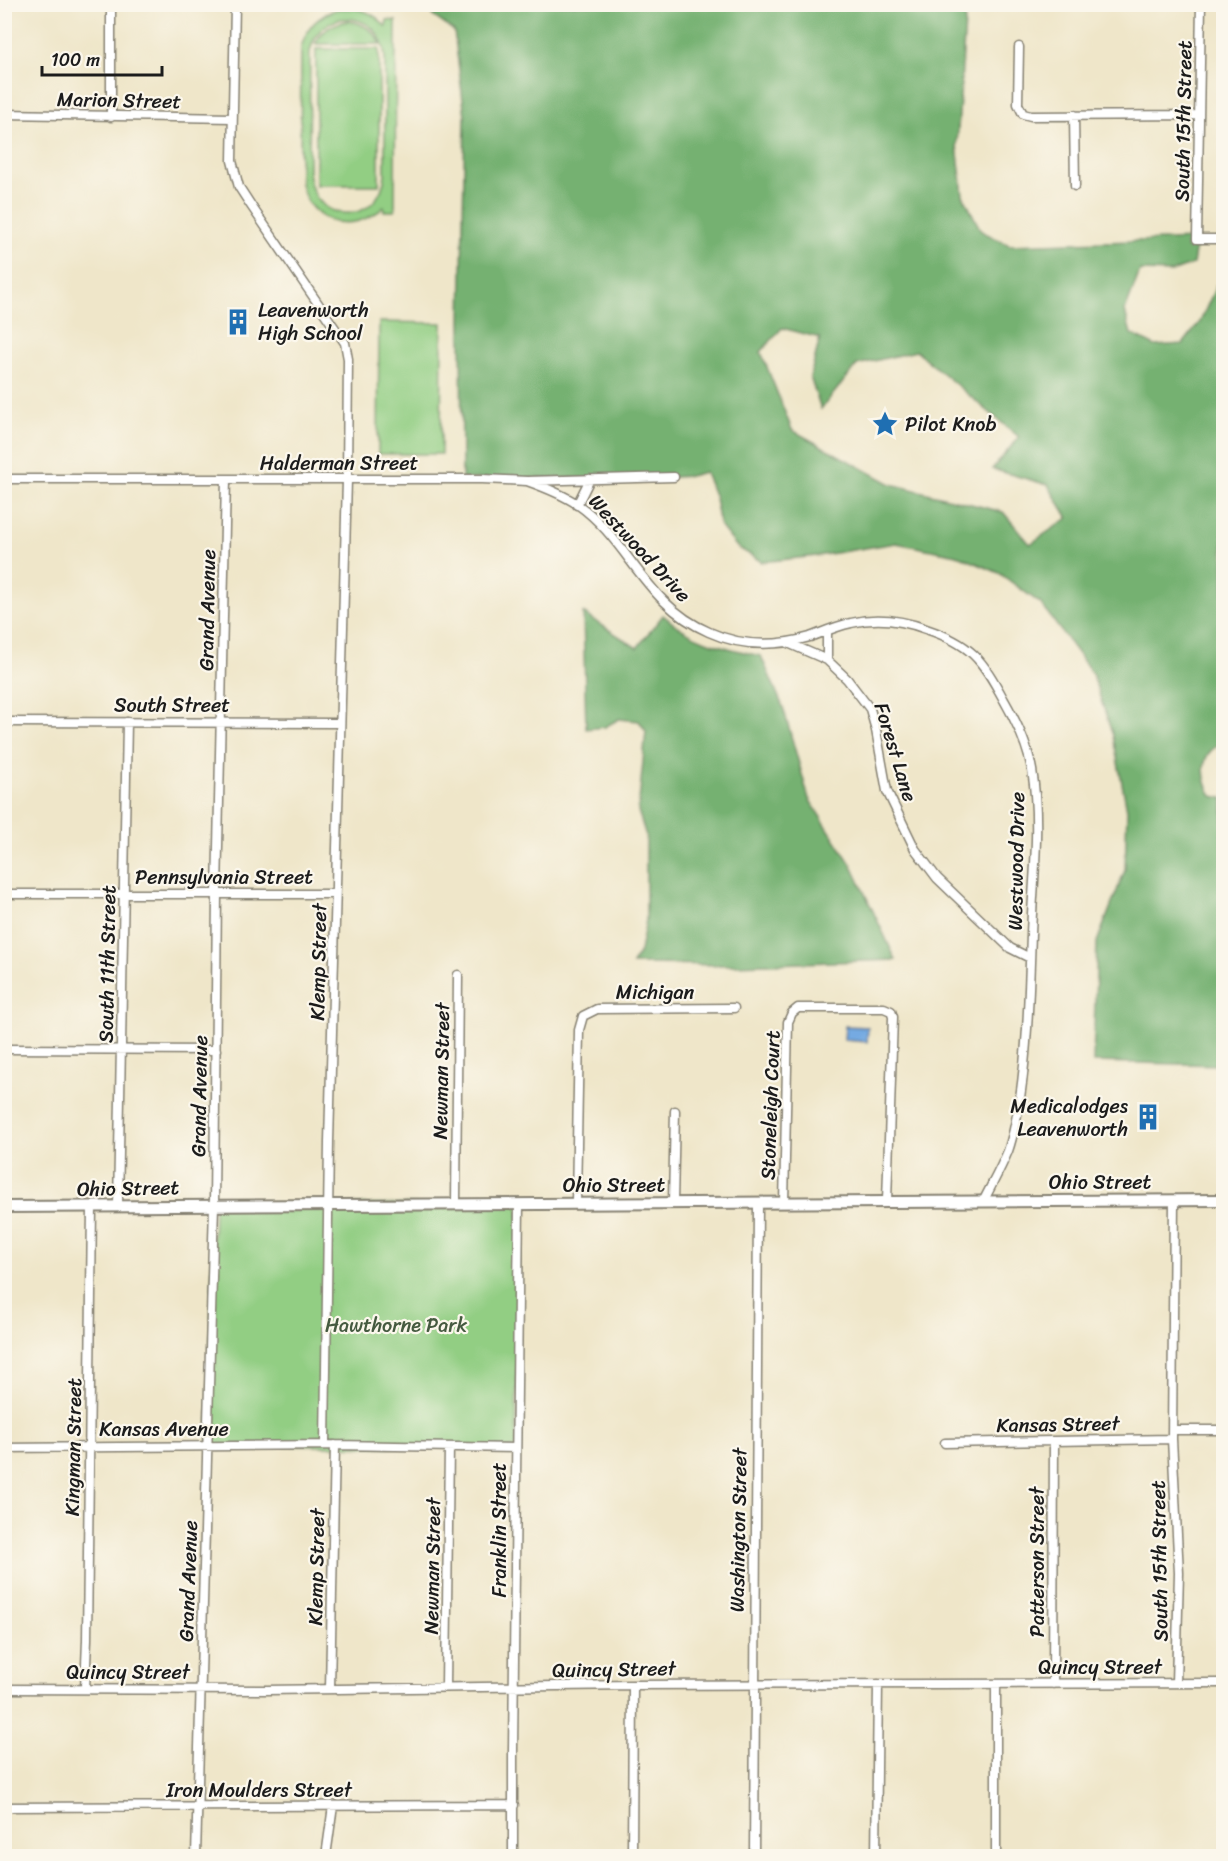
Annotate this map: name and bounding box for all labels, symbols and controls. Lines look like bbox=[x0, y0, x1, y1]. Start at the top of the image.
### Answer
scale bar bbox=[42, 39, 162, 77]
street label: South 15th Street bbox=[1165, 40, 1202, 202]
text: 100 m bbox=[51, 44, 100, 76]
street label: Marion Street bbox=[57, 82, 182, 119]
place label: Leavenworth High School bbox=[258, 293, 369, 351]
building icon: Leavenworth High School bbox=[223, 307, 253, 337]
place label: Pilot Knob bbox=[905, 407, 996, 442]
place icon: Pilot Knob bbox=[870, 409, 900, 439]
street label: Halderman Street bbox=[260, 446, 418, 481]
street label: Westwood Drive bbox=[580, 486, 700, 611]
street label: Grand Avenue bbox=[189, 549, 226, 671]
street label: South Street bbox=[114, 688, 230, 723]
street label: Forest Lane bbox=[864, 698, 927, 806]
street label: Westwood Drive bbox=[998, 791, 1035, 931]
street label: Pennsylvania Street bbox=[135, 860, 313, 895]
street label: South 11th Street bbox=[89, 885, 126, 1043]
street label: Klemp Street bbox=[300, 902, 337, 1021]
street label: Michigan bbox=[616, 975, 695, 1010]
street label: Newman Street bbox=[423, 1001, 460, 1140]
street label: Stoneleigh Court bbox=[750, 1029, 791, 1180]
street label: Grand Avenue bbox=[181, 1035, 218, 1157]
place label: Medicalodges Leavenworth bbox=[1010, 1089, 1129, 1147]
building icon: Medicalodges Leavenworth bbox=[1133, 1102, 1163, 1132]
street label: Ohio Street bbox=[1049, 1165, 1151, 1200]
street label: Ohio Street bbox=[563, 1168, 665, 1203]
street label: Ohio Street bbox=[76, 1170, 180, 1207]
park label: Hawthorne Park bbox=[325, 1308, 467, 1343]
street label: Kingman Street bbox=[55, 1377, 92, 1516]
street label: Kansas Street bbox=[996, 1406, 1121, 1443]
street label: Kansas Avenue bbox=[99, 1412, 229, 1447]
street label: Washington Street bbox=[720, 1447, 757, 1613]
street label: Franklin Street bbox=[482, 1462, 517, 1598]
street label: South 15th Street bbox=[1141, 1480, 1178, 1642]
street label: Patterson Street bbox=[1020, 1486, 1055, 1637]
street label: Newman Street bbox=[414, 1496, 451, 1635]
street label: Klemp Street bbox=[298, 1507, 335, 1626]
street label: Grand Avenue bbox=[169, 1520, 208, 1642]
street label: Quincy Street bbox=[1038, 1650, 1163, 1685]
street label: Quincy Street bbox=[552, 1651, 677, 1688]
street label: Quincy Street bbox=[66, 1655, 191, 1690]
street label: Iron Moulders Street bbox=[165, 1773, 353, 1808]

